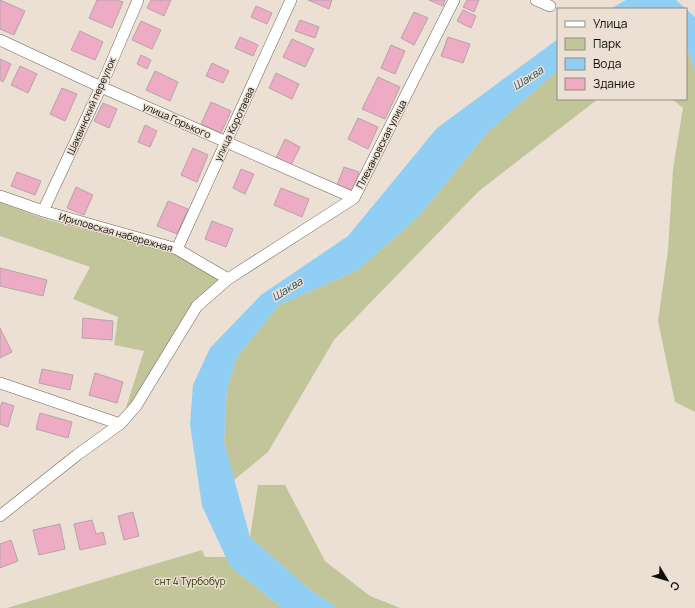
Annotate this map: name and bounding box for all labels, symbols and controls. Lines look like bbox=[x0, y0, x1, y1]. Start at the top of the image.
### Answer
legend bbox=[557, 8, 687, 100]
text: Улица bbox=[593, 15, 627, 32]
text: Парк bbox=[593, 35, 622, 52]
street label: Шаквинский переулок bbox=[63, 54, 119, 157]
text: Вода bbox=[593, 55, 621, 72]
water label: Шаква bbox=[510, 62, 547, 93]
text: Здание bbox=[593, 75, 635, 92]
street label: улица Коротаева bbox=[211, 85, 257, 163]
street label: Плехановская улица bbox=[353, 97, 409, 191]
street label: улица Горького bbox=[141, 99, 213, 141]
street label: Ириловская набережная bbox=[57, 209, 175, 255]
water label: Шаква bbox=[269, 273, 306, 304]
north arrow bbox=[647, 560, 687, 600]
park label: снт 4 Турбобур bbox=[154, 574, 226, 588]
text: С bbox=[667, 579, 684, 594]

